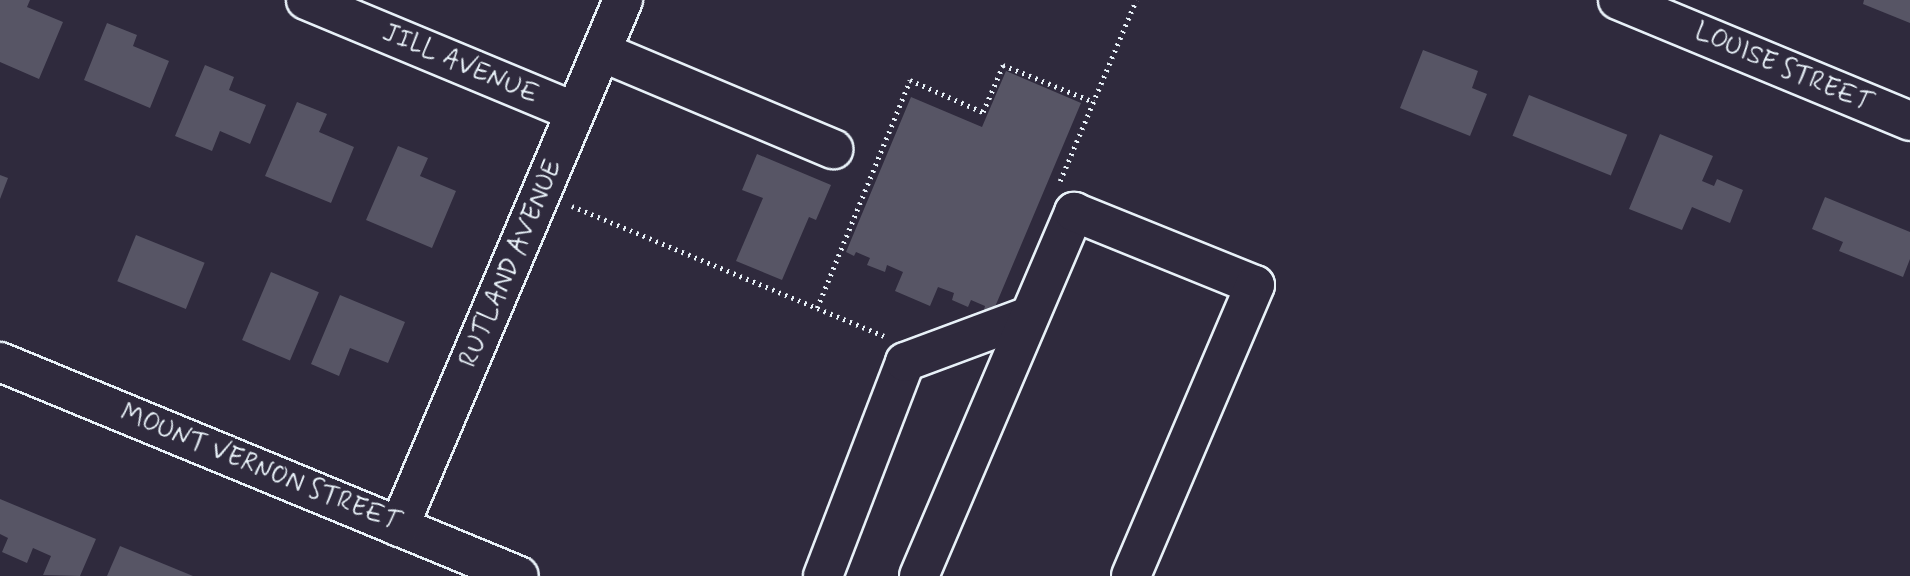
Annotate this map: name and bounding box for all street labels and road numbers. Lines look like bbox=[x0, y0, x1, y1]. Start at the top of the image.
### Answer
street label: LOUISE STREET bbox=[1689, 17, 1877, 121]
street label: JILL AVENUE bbox=[377, 18, 543, 112]
street label: RUTLAND AVENUE bbox=[454, 154, 570, 374]
street label: MOUNT VERNON STREET bbox=[115, 398, 405, 540]

